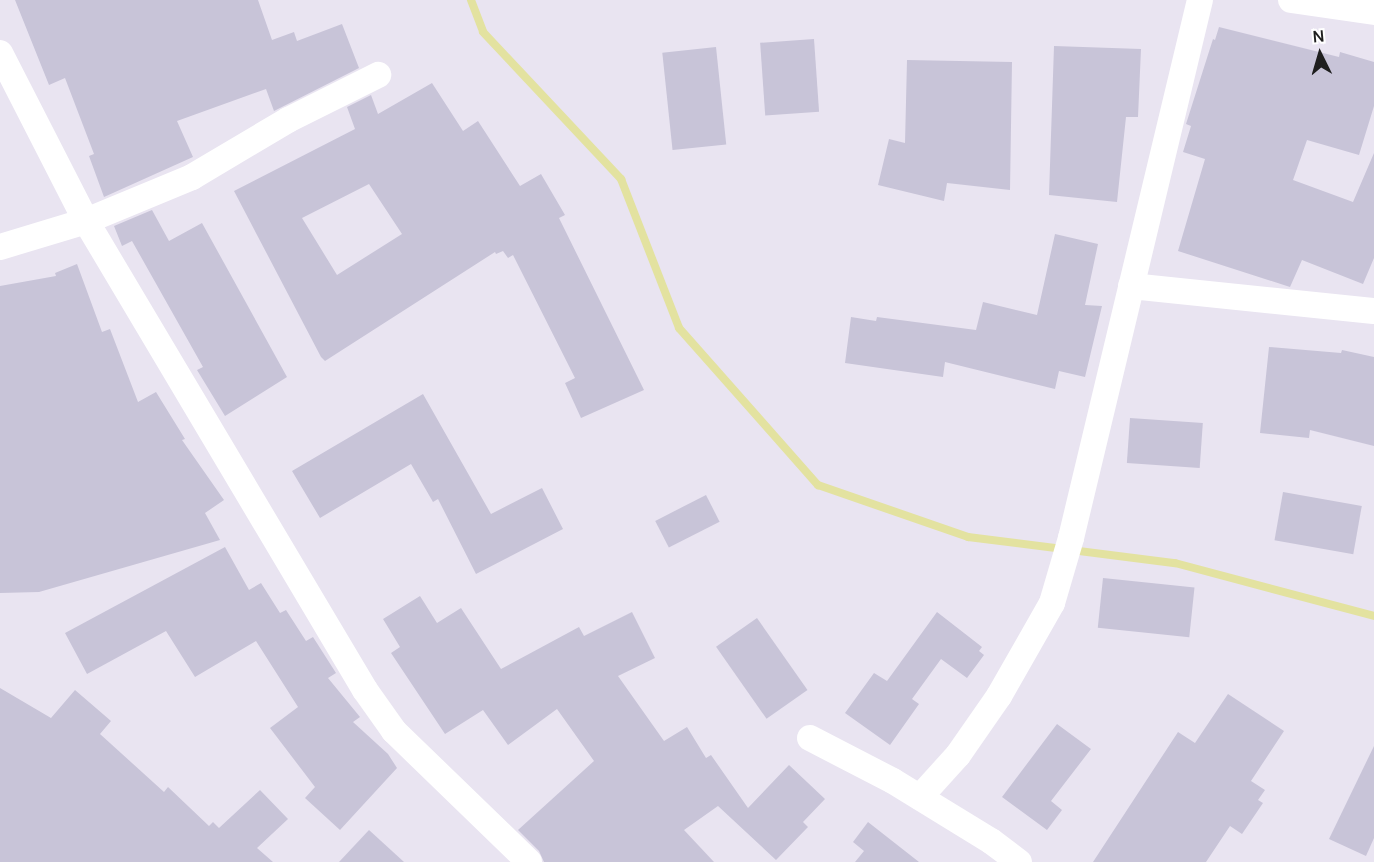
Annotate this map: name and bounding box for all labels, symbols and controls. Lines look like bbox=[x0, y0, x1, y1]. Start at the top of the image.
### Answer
north arrow bbox=[1290, 24, 1350, 84]
text: N bbox=[1312, 25, 1325, 48]

